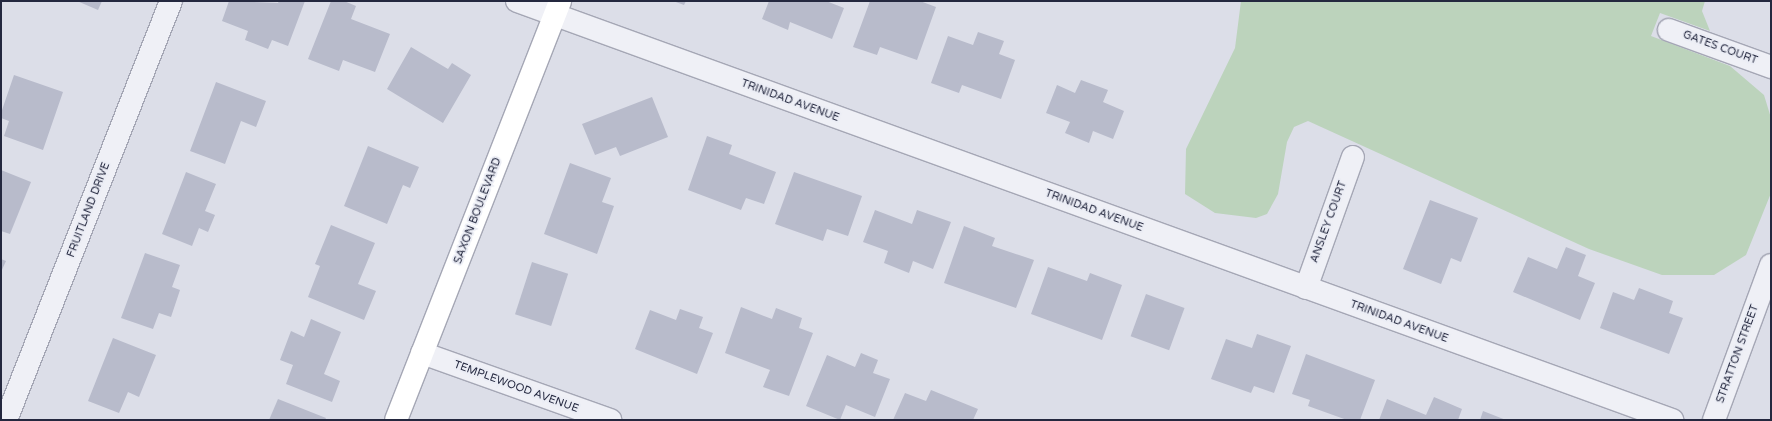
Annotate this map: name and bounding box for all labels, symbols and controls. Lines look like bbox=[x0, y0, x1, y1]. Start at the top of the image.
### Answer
street label: GATES COURT bbox=[1681, 28, 1759, 68]
street label: TRINIDAD AVENUE bbox=[739, 77, 841, 125]
street label: SAXON BOULEVARD bbox=[452, 156, 504, 266]
street label: FRUITLAND DRIVE bbox=[65, 161, 113, 259]
street label: ANSLEY COURT bbox=[1308, 179, 1350, 265]
street label: TRINIDAD AVENUE bbox=[1043, 187, 1145, 235]
street label: TRINIDAD AVENUE bbox=[1348, 298, 1450, 346]
street label: STRATTON STREET bbox=[1714, 303, 1762, 405]
street label: TEMPLEWOOD AVENUE bbox=[452, 358, 580, 416]

